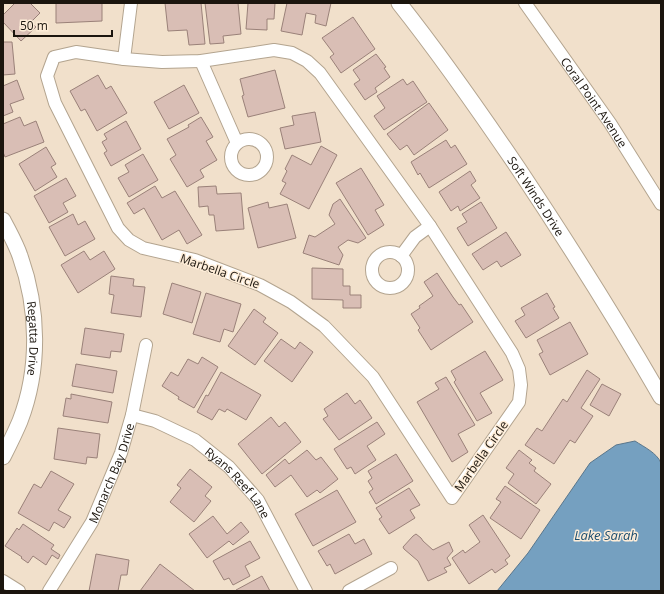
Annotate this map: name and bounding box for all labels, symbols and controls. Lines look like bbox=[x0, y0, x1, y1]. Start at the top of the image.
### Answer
scale bar bbox=[14, 12, 112, 38]
text: 50 m bbox=[20, 17, 48, 34]
street label: Coral Point Avenue bbox=[557, 53, 632, 151]
street label: Soft Winds Drive bbox=[504, 153, 569, 239]
street label: Marbella Circle bbox=[178, 249, 262, 293]
street label: Regatta Drive bbox=[23, 300, 43, 377]
street label: Marbella Circle bbox=[450, 417, 512, 495]
street label: Monarch Bay Drive bbox=[84, 421, 138, 526]
street label: Ryans Reef Lane bbox=[202, 443, 275, 521]
water label: Lake Sarah bbox=[574, 526, 638, 544]

